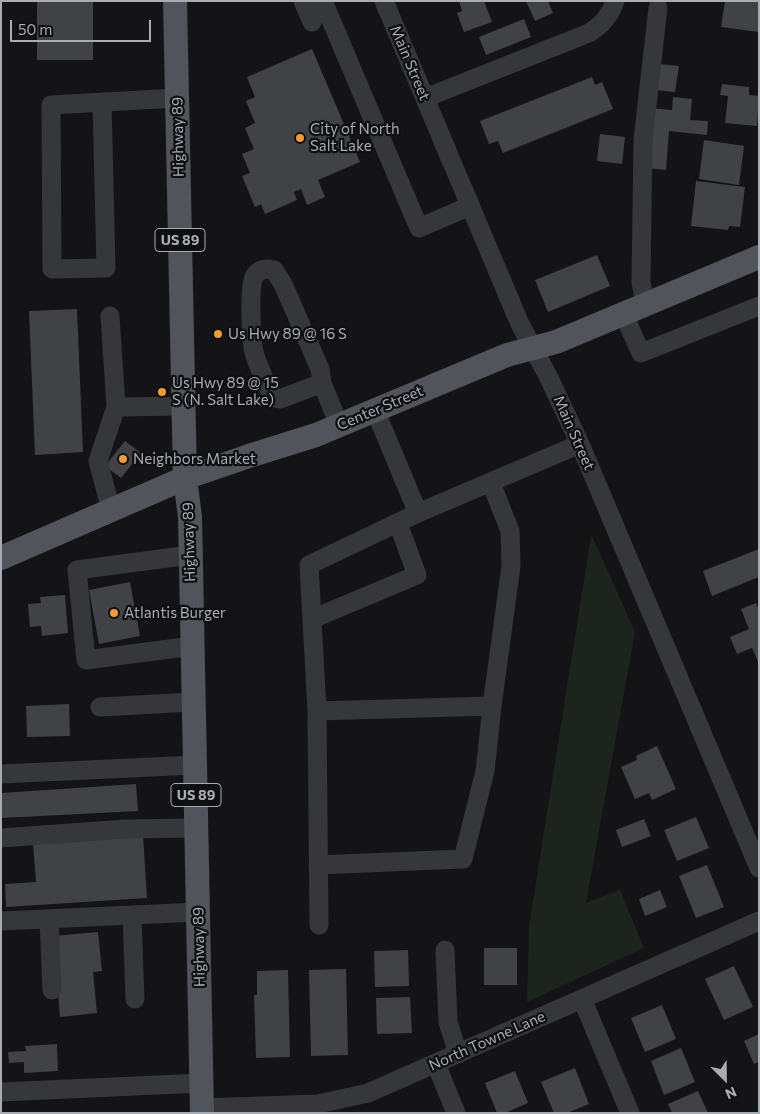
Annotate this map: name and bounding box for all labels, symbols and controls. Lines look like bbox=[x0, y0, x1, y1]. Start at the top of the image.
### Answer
scale bar bbox=[12, 10, 154, 42]
text: 50 m bbox=[18, 20, 52, 38]
street label: Main Street bbox=[386, 23, 434, 103]
street label: Highway 89 bbox=[168, 97, 188, 177]
place label: City of North Salt Lake bbox=[310, 120, 400, 155]
marker: City of North Salt Lake bbox=[294, 132, 306, 144]
road number: US 89 bbox=[155, 228, 205, 252]
place label: Us Hwy 89 @ 16 S bbox=[228, 325, 347, 343]
marker: Us Hwy 89 @ 16 S bbox=[212, 328, 224, 340]
place label: Us Hwy 89 @ 15 S (N. Salt Lake) bbox=[172, 374, 279, 409]
street label: Center Street bbox=[334, 382, 426, 434]
marker: Us Hwy 89 @ 15 S (N. Salt Lake) bbox=[156, 386, 168, 398]
street label: Main Street bbox=[550, 393, 598, 473]
place label: Neighbors Market bbox=[133, 450, 256, 468]
marker: Neighbors Market bbox=[117, 453, 129, 465]
street label: Highway 89 bbox=[179, 502, 199, 582]
place label: Atlantis Burger bbox=[124, 604, 226, 622]
marker: Atlantis Burger bbox=[108, 607, 120, 619]
road number: US 89 bbox=[171, 784, 221, 806]
street label: Highway 89 bbox=[189, 907, 209, 987]
street label: North Towne Lane bbox=[426, 1007, 548, 1075]
north arrow bbox=[700, 1054, 750, 1104]
text: N bbox=[723, 1083, 739, 1103]

